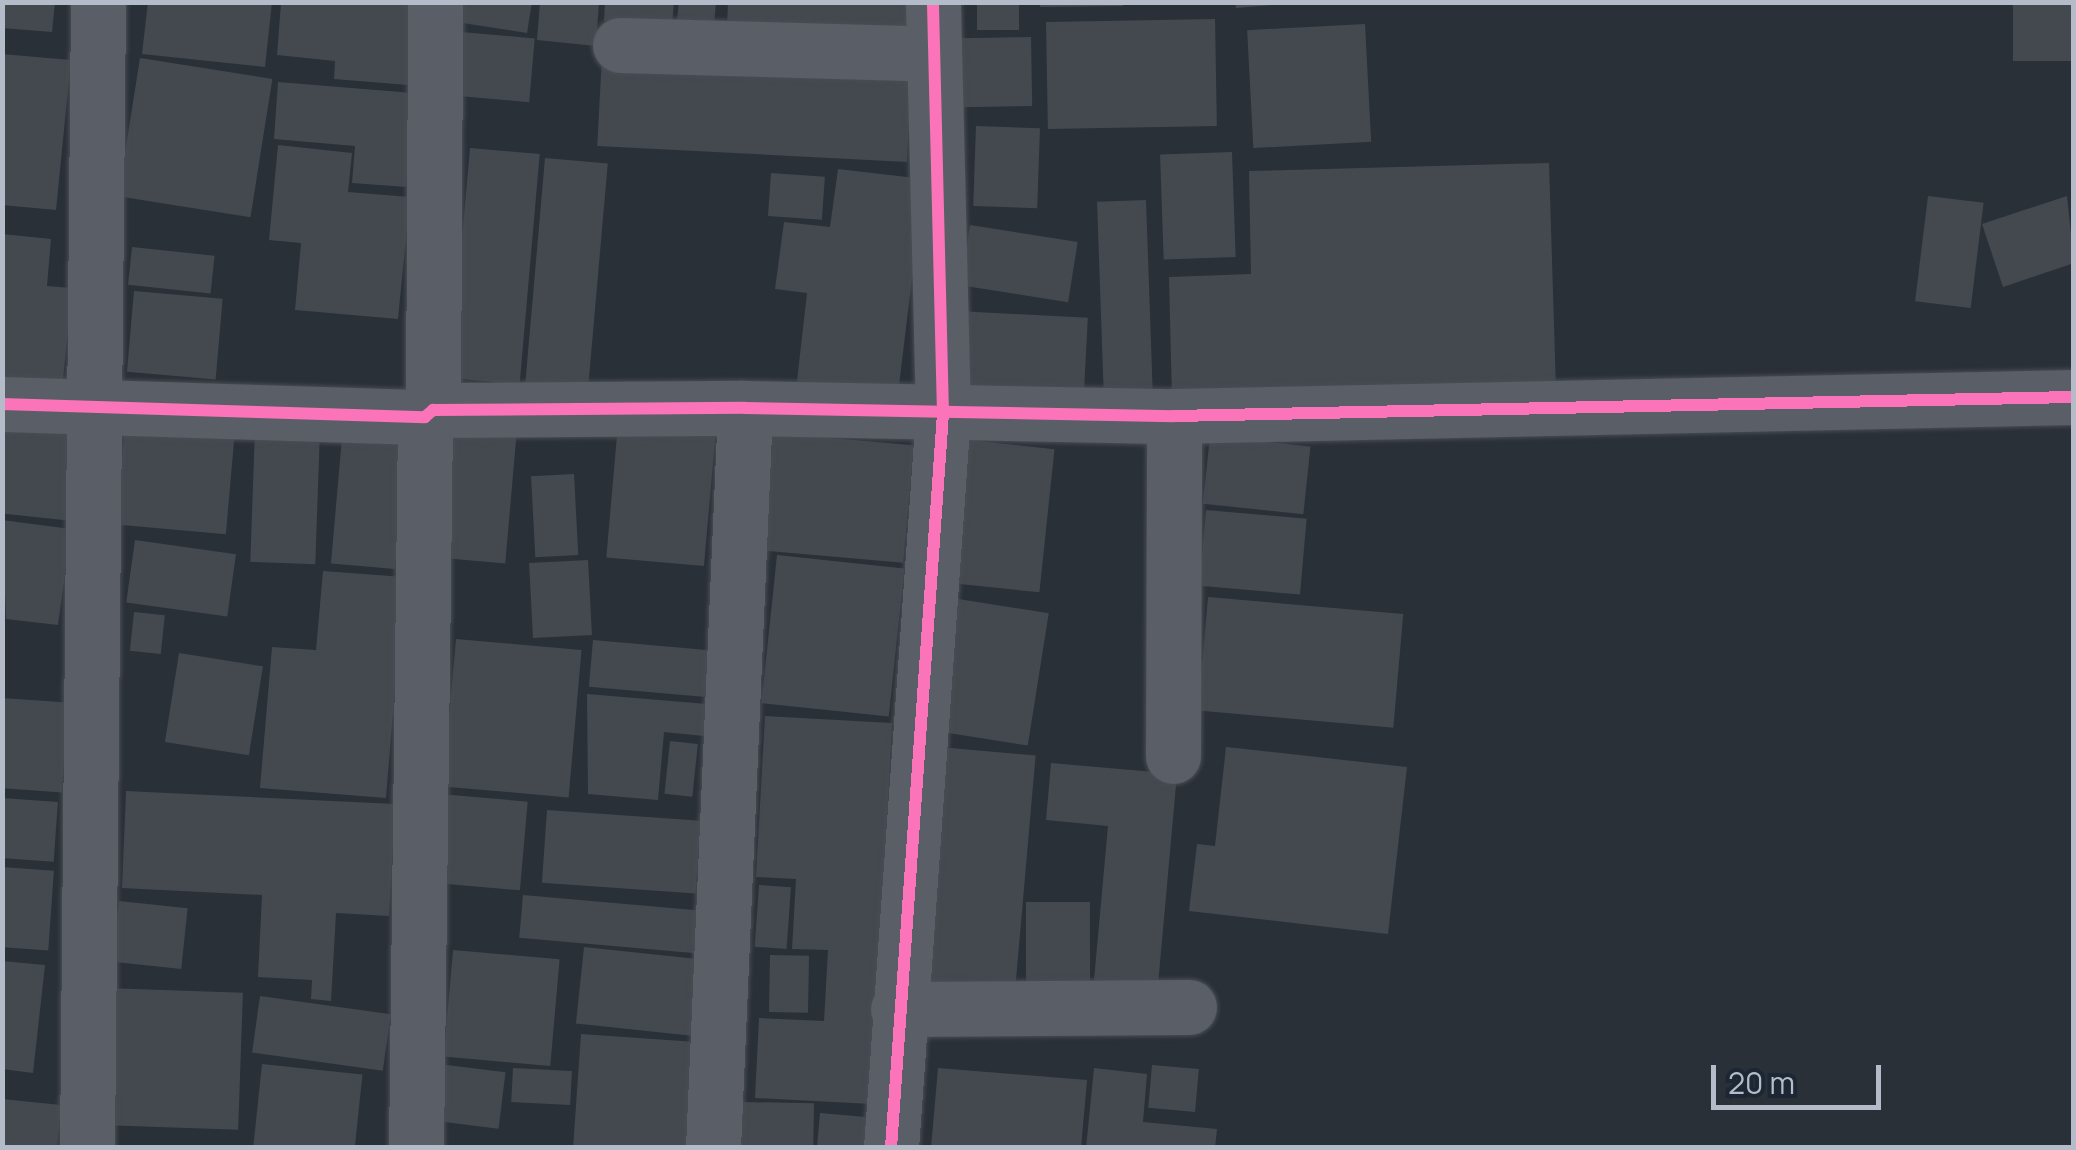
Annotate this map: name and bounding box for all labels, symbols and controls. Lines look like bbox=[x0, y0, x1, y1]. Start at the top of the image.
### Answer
scale bar bbox=[1716, 1045, 1886, 1107]
text: 20 m bbox=[1728, 1062, 1795, 1103]

